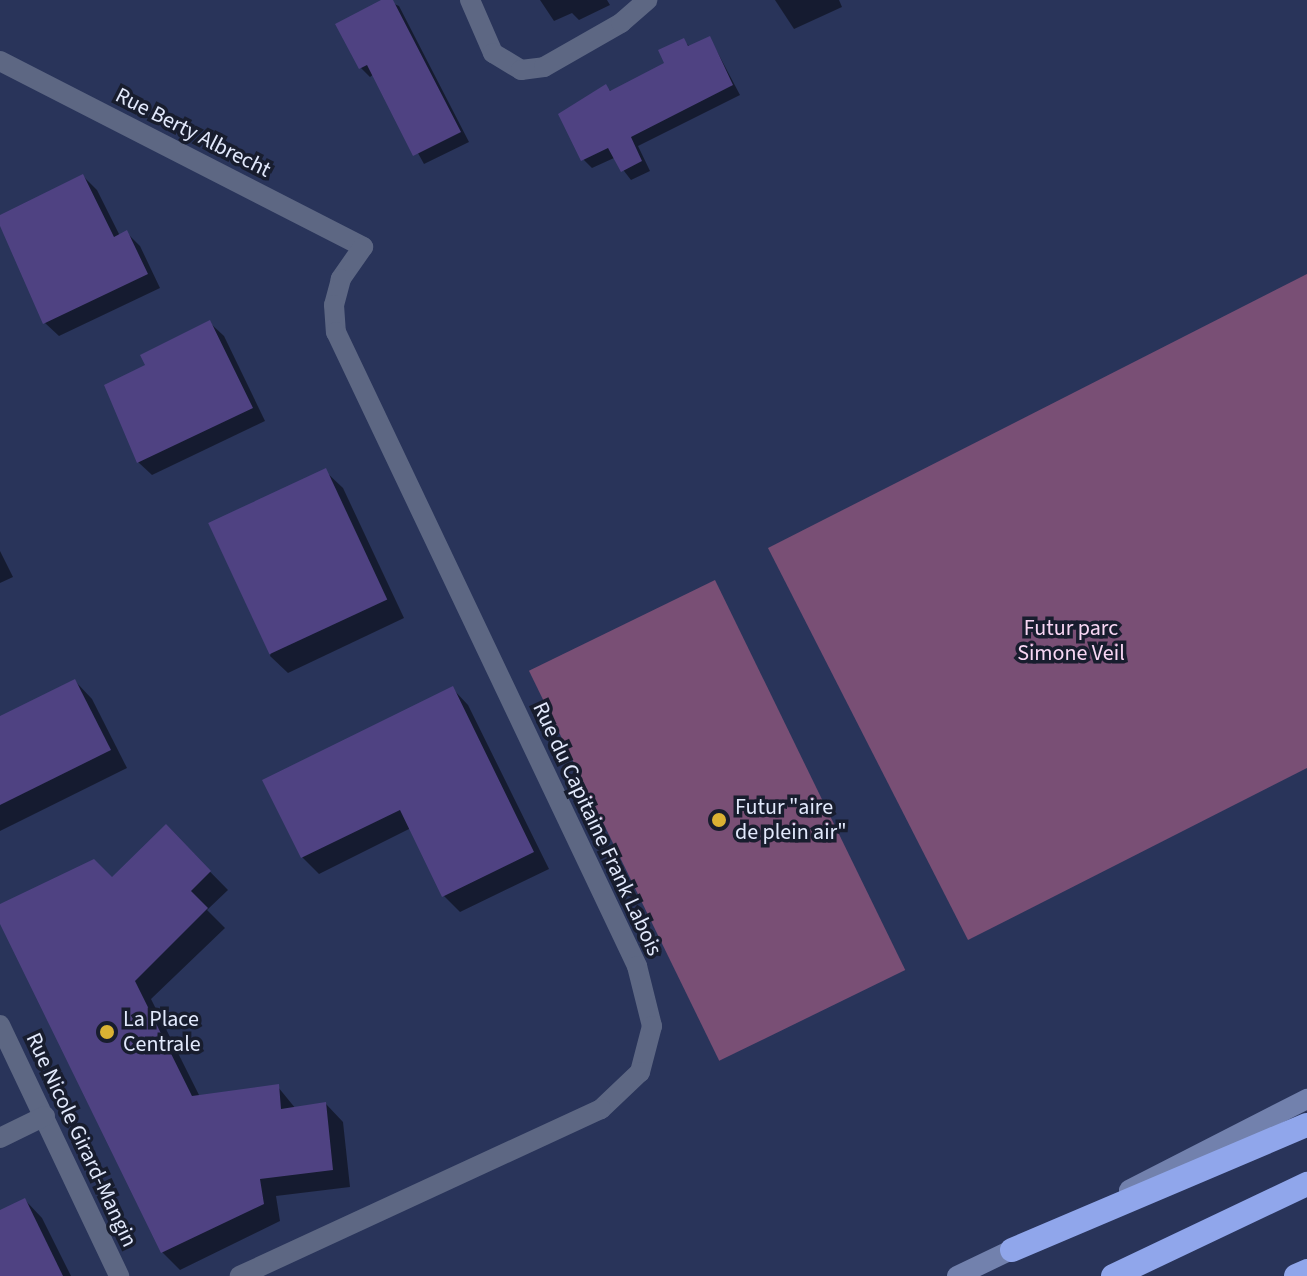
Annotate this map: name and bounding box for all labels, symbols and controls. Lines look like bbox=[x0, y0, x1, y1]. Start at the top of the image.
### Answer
street label: Rue Berty Albrecht bbox=[111, 82, 275, 184]
park label: Futur parc Simone Veil bbox=[1017, 615, 1125, 666]
street label: Rue du Capitaine Frank Labois bbox=[527, 698, 667, 960]
place label: Futur "aire de plein air" bbox=[735, 794, 847, 846]
marker: Futur "aire de plein air" bbox=[710, 811, 728, 829]
place label: La Place Centrale bbox=[123, 1006, 201, 1058]
marker: La Place Centrale bbox=[98, 1023, 116, 1041]
street label: Rue Nicole Girard-Mangin bbox=[20, 1029, 142, 1251]

